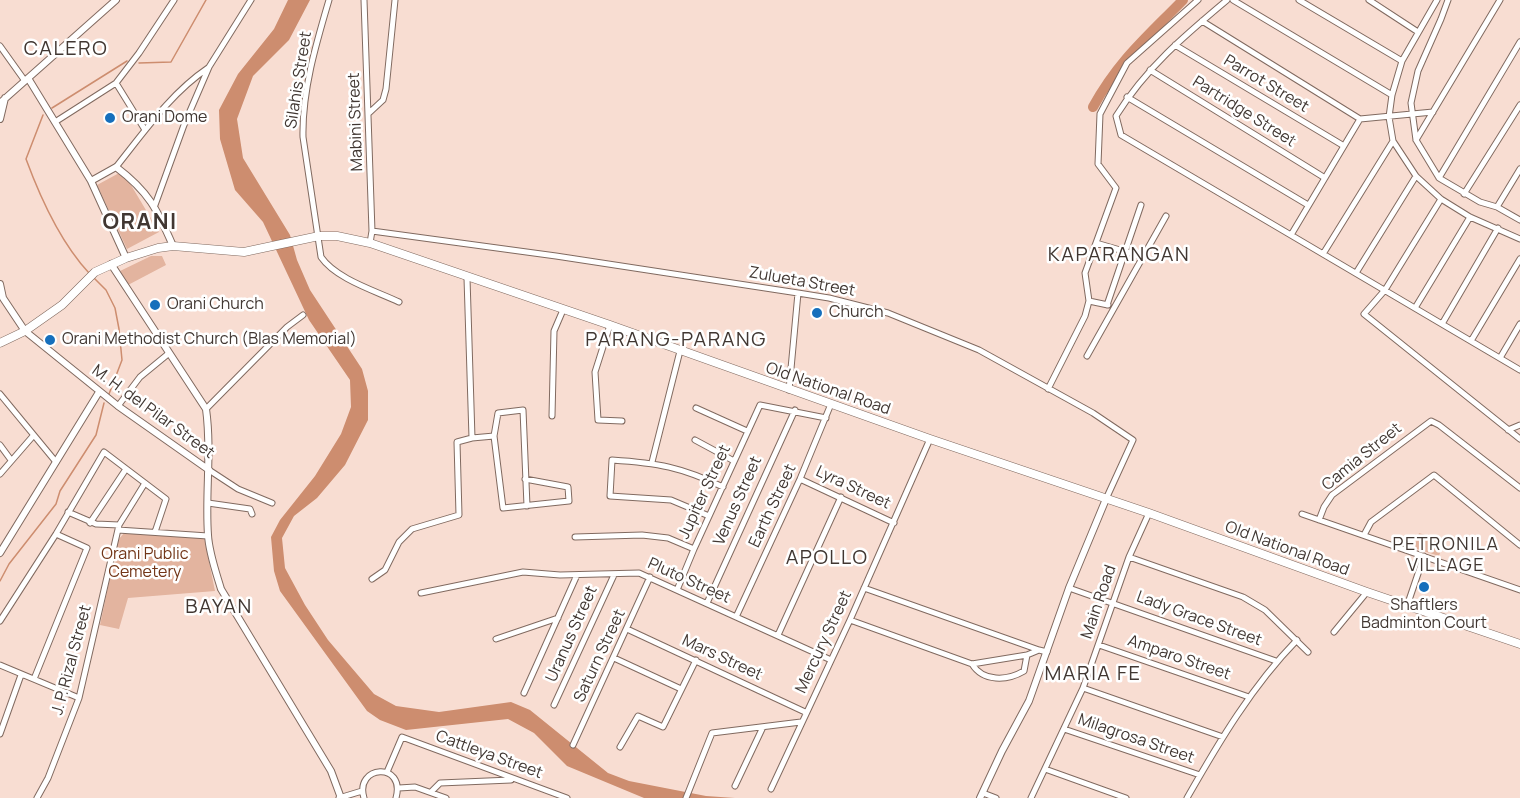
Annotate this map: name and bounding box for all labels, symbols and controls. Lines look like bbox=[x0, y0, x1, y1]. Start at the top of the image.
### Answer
street label: Silahis Street bbox=[282, 30, 316, 130]
district label: CALERO bbox=[24, 37, 108, 61]
street label: Parrot Street bbox=[1220, 51, 1312, 117]
street label: Mabini Street bbox=[345, 72, 367, 172]
street label: Partridge Street bbox=[1189, 72, 1299, 152]
place label: Orani Dome bbox=[122, 108, 207, 128]
marker: Orani Dome bbox=[103, 111, 117, 125]
district label: ORANI bbox=[102, 210, 178, 236]
district label: KAPARANGAN bbox=[1048, 243, 1190, 267]
street label: Zulueta Street bbox=[747, 263, 857, 301]
place label: Orani Church bbox=[167, 295, 264, 315]
marker: Orani Church bbox=[148, 298, 162, 312]
place label: Church bbox=[829, 303, 883, 323]
marker: Church bbox=[810, 306, 824, 320]
district label: PARANG-PARANG bbox=[585, 328, 767, 352]
place label: Orani Methodist Church (Blas Memorial) bbox=[62, 330, 357, 350]
marker: Orani Methodist Church (Blas Memorial) bbox=[43, 333, 57, 347]
street label: Old National Road bbox=[763, 359, 893, 419]
street label: M. H. del Pilar Street bbox=[88, 361, 218, 463]
street label: Camia Street bbox=[1318, 419, 1406, 495]
street label: Jupiter Street bbox=[675, 442, 735, 542]
street label: Venus Street bbox=[710, 454, 766, 548]
street label: Earth Street bbox=[745, 461, 801, 551]
street label: Lyra Street bbox=[813, 462, 893, 514]
street label: Old National Road bbox=[1222, 518, 1352, 580]
district label: PETRONILA VILLAGE bbox=[1393, 534, 1499, 576]
park label: Orani Public Cemetery bbox=[101, 545, 189, 583]
district label: APOLLO bbox=[786, 546, 868, 570]
street label: Pluto Street bbox=[645, 554, 733, 608]
street label: Main Road bbox=[1077, 563, 1121, 641]
marker: Shaftlers Badminton Court bbox=[1417, 580, 1431, 594]
street label: Uranus Street bbox=[542, 583, 602, 685]
street label: Lady Grace Street bbox=[1134, 587, 1264, 651]
street label: Mercury Street bbox=[792, 588, 856, 696]
district label: BAYAN bbox=[185, 595, 253, 619]
place label: Shaftlers Badminton Court bbox=[1361, 596, 1487, 634]
street label: J. P. Rizal Street bbox=[48, 603, 96, 717]
street label: Saturn Street bbox=[570, 607, 630, 705]
street label: Mars Street bbox=[679, 631, 765, 685]
street label: Amparo Street bbox=[1125, 631, 1233, 685]
district label: MARIA FE bbox=[1045, 662, 1141, 686]
street label: Milagrosa Street bbox=[1075, 710, 1197, 768]
street label: Cattleya Street bbox=[433, 727, 545, 783]

